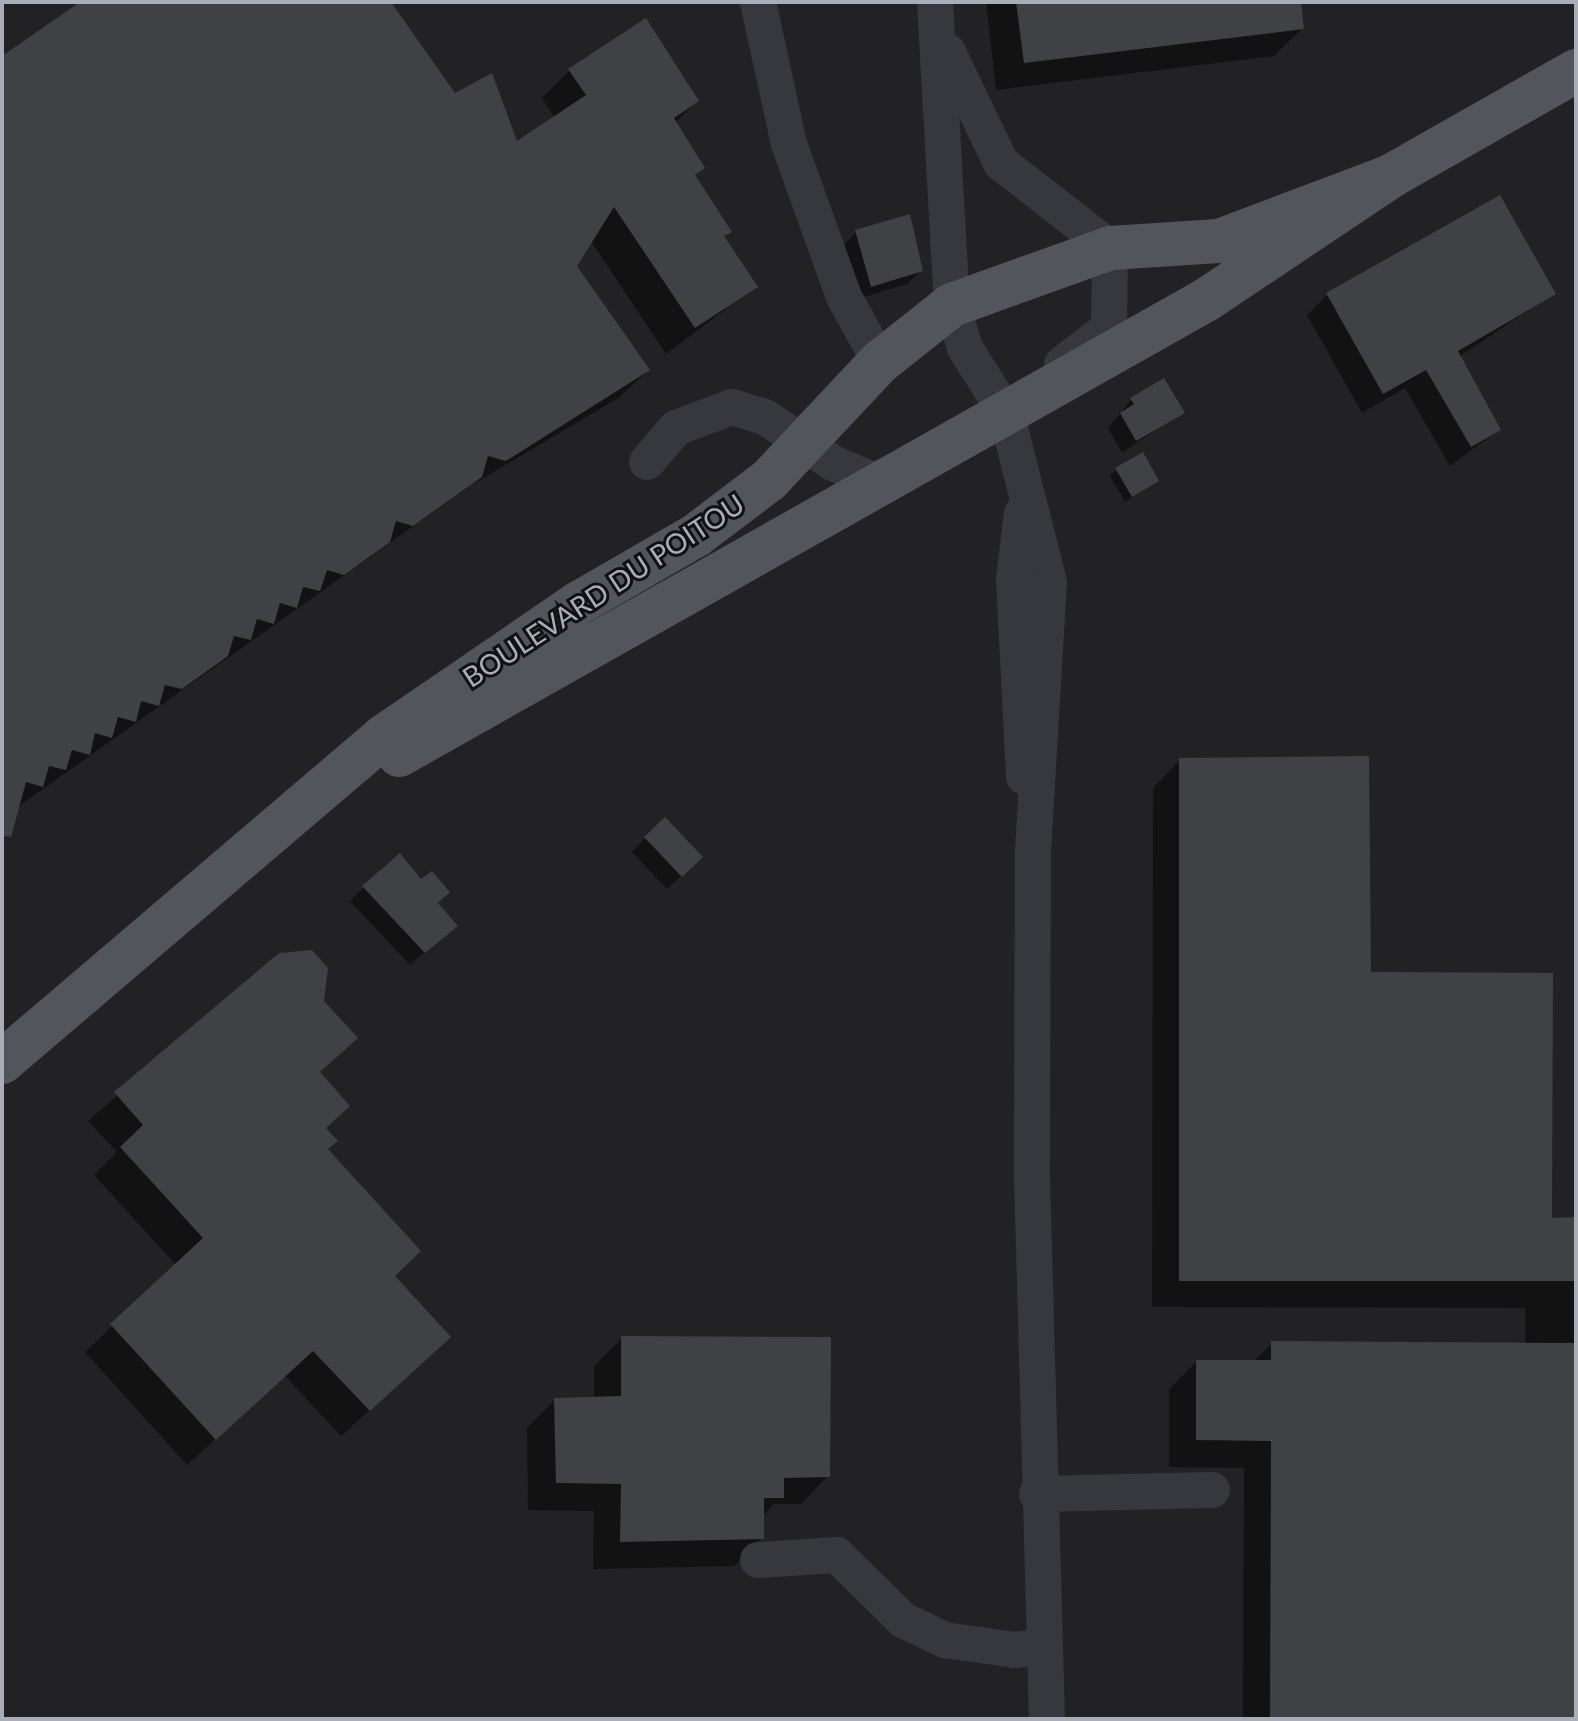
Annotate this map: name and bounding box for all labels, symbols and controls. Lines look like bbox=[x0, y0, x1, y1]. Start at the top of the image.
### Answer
street label: BOULEVARD DU POITOU bbox=[456, 486, 750, 694]

